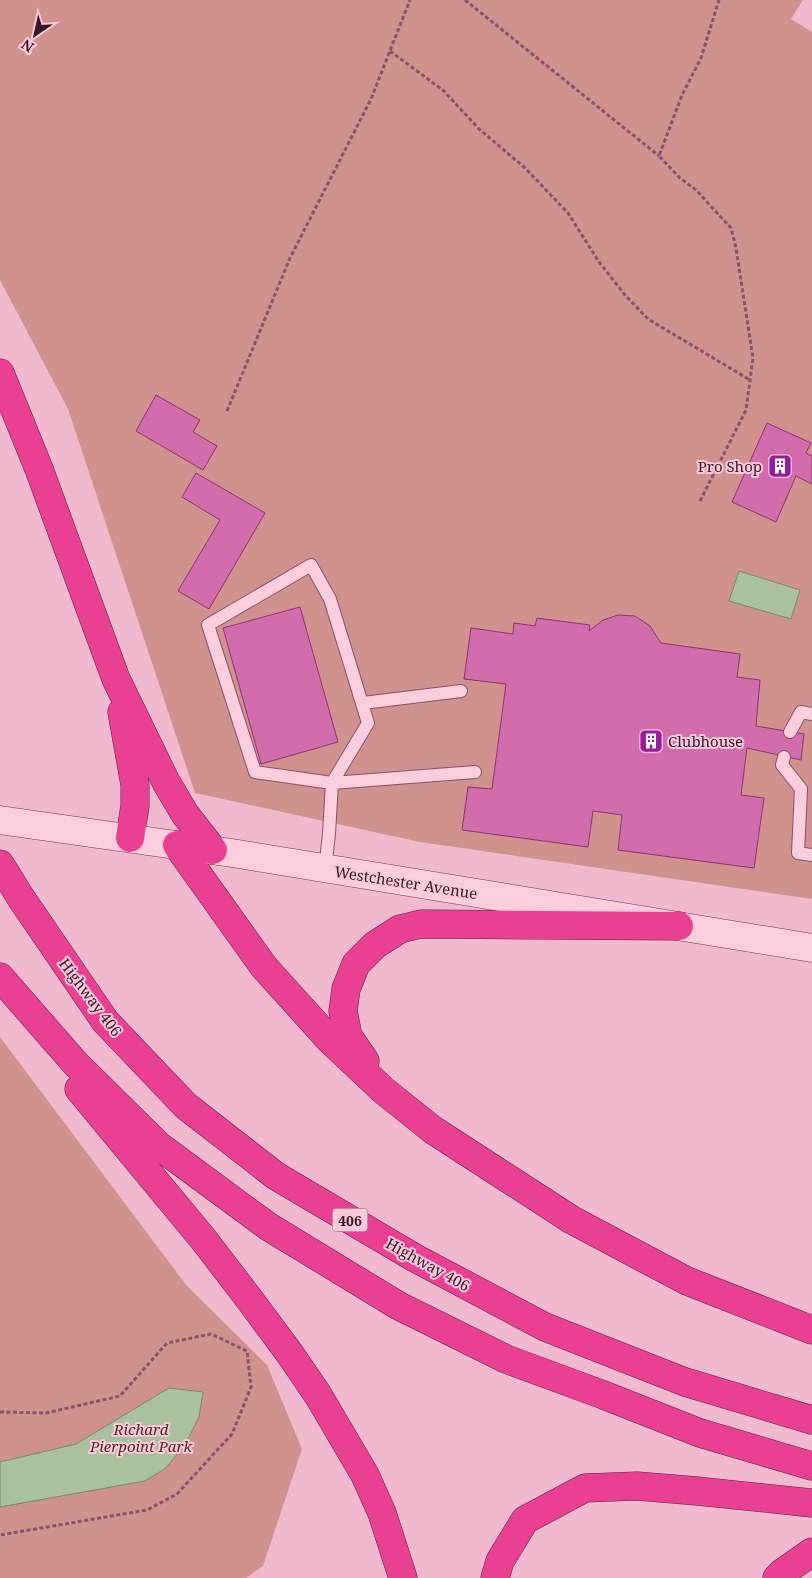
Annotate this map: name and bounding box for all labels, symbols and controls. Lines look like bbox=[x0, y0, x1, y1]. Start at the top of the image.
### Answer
north arrow bbox=[10, 10, 60, 60]
text: N bbox=[18, 35, 37, 57]
building icon: Pro Shop bbox=[767, 453, 793, 479]
place label: Pro Shop bbox=[698, 456, 762, 476]
building icon: Clubhouse bbox=[638, 728, 664, 754]
place label: Clubhouse bbox=[668, 731, 743, 751]
street label: Westchester Avenue bbox=[333, 861, 479, 903]
street label: Highway 406 bbox=[55, 954, 127, 1040]
road number: 406 bbox=[332, 1208, 368, 1232]
street label: Highway 406 bbox=[383, 1233, 473, 1295]
park label: Richard Pierpoint Park bbox=[89, 1419, 192, 1456]

